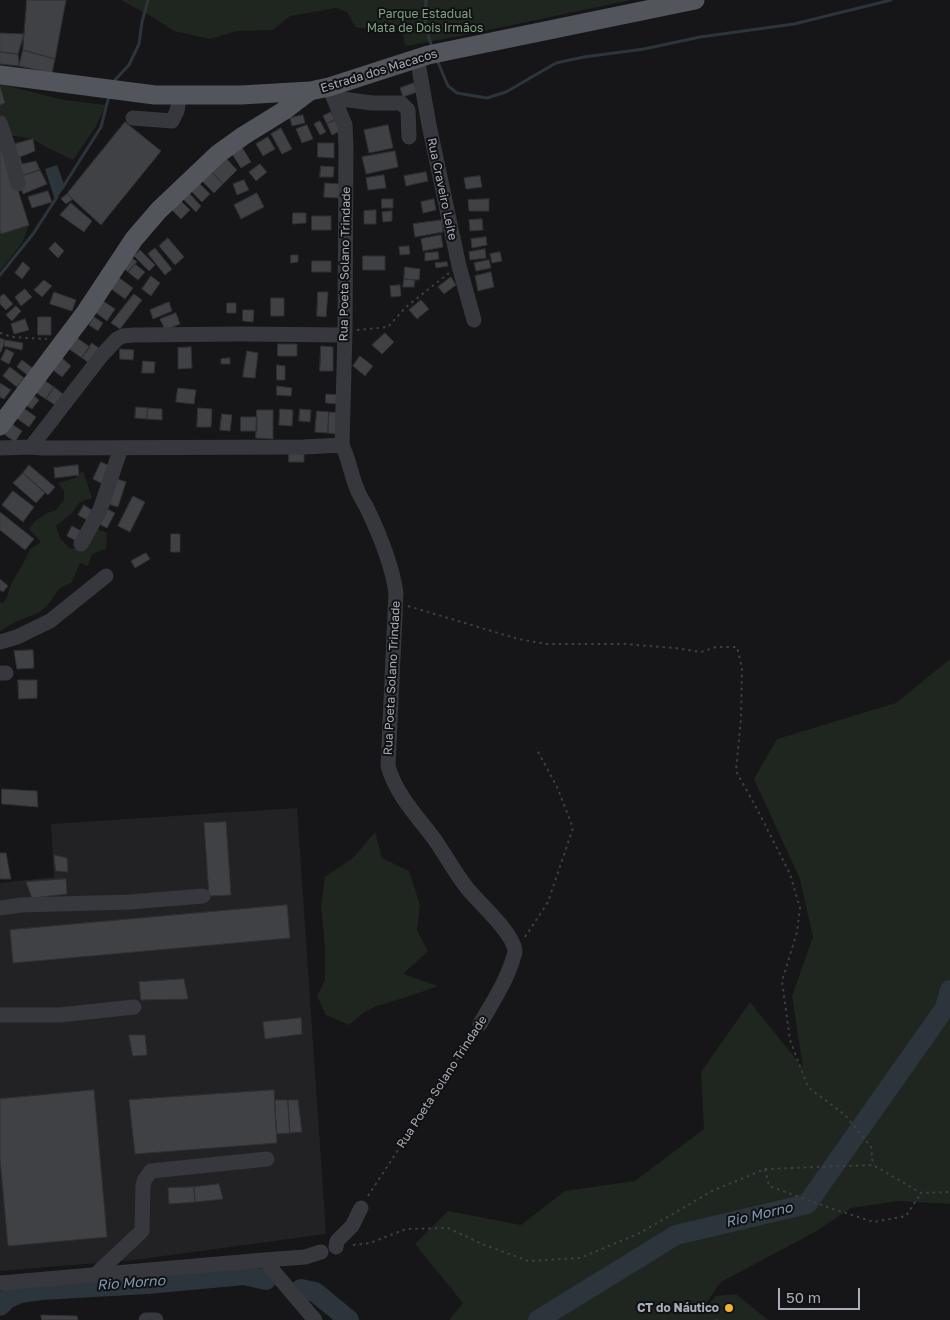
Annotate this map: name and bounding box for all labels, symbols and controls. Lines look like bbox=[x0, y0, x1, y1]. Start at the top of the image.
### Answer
park label: Parque Estadual Mata de Dois Irmãos bbox=[367, 7, 483, 35]
street label: Estrada dos Macacos bbox=[319, 46, 439, 96]
street label: Rua Craveiro Leite bbox=[424, 136, 460, 242]
street label: Rua Poeta Solano Trindade bbox=[336, 187, 354, 341]
street label: Rua Poeta Solano Trindade bbox=[381, 600, 403, 756]
street label: Rua Poeta Solano Trindade bbox=[394, 1013, 490, 1151]
water label: Rio Morno bbox=[724, 1199, 794, 1231]
water label: Rio Morno bbox=[96, 1272, 166, 1294]
scale bar bbox=[780, 1278, 862, 1310]
text: 50 m bbox=[786, 1288, 821, 1306]
place label: CT do Náutico bbox=[637, 1301, 719, 1315]
marker: CT do Náutico bbox=[723, 1302, 735, 1314]

